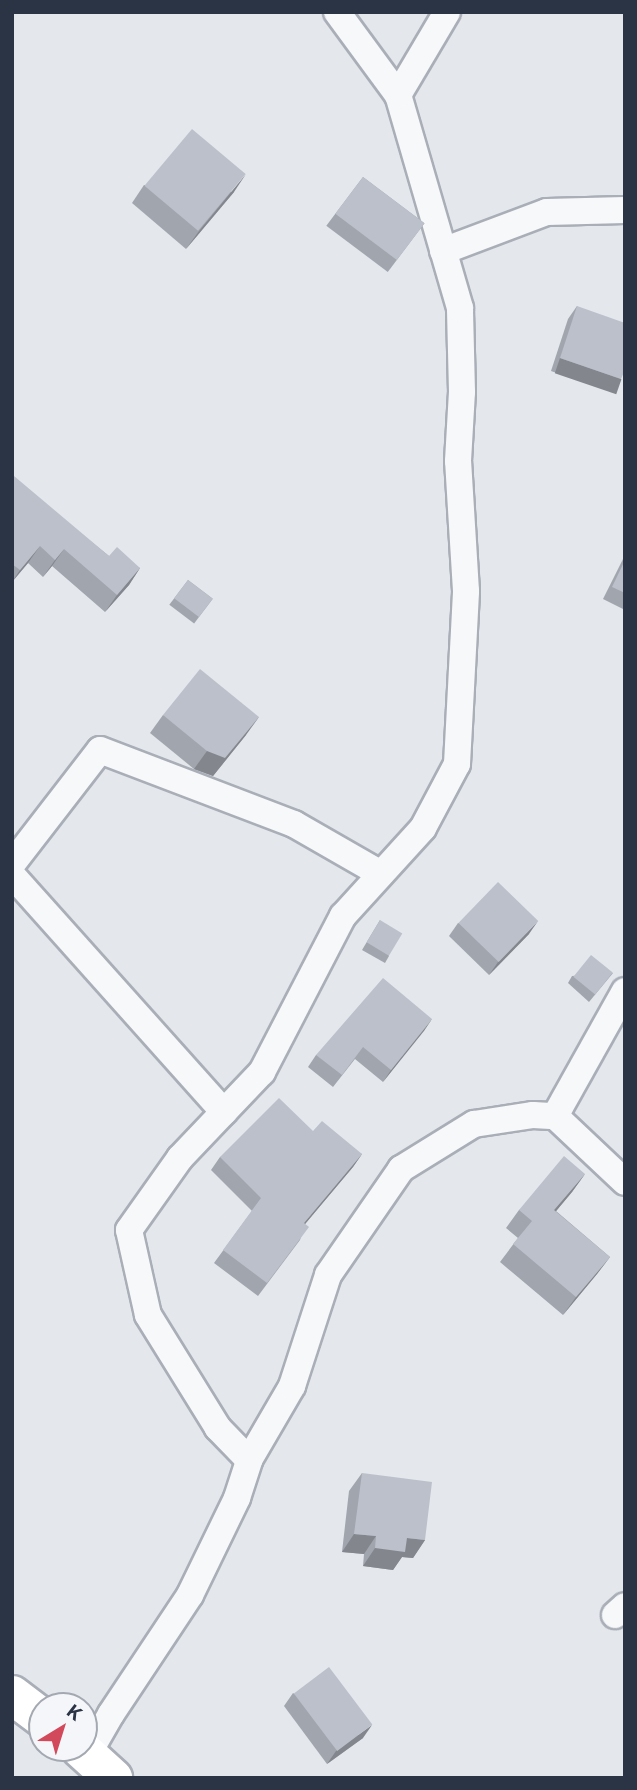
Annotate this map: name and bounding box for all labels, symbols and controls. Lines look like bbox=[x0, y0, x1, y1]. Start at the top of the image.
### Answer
north arrow bbox=[28, 1692, 98, 1762]
text: K bbox=[62, 1698, 87, 1726]

